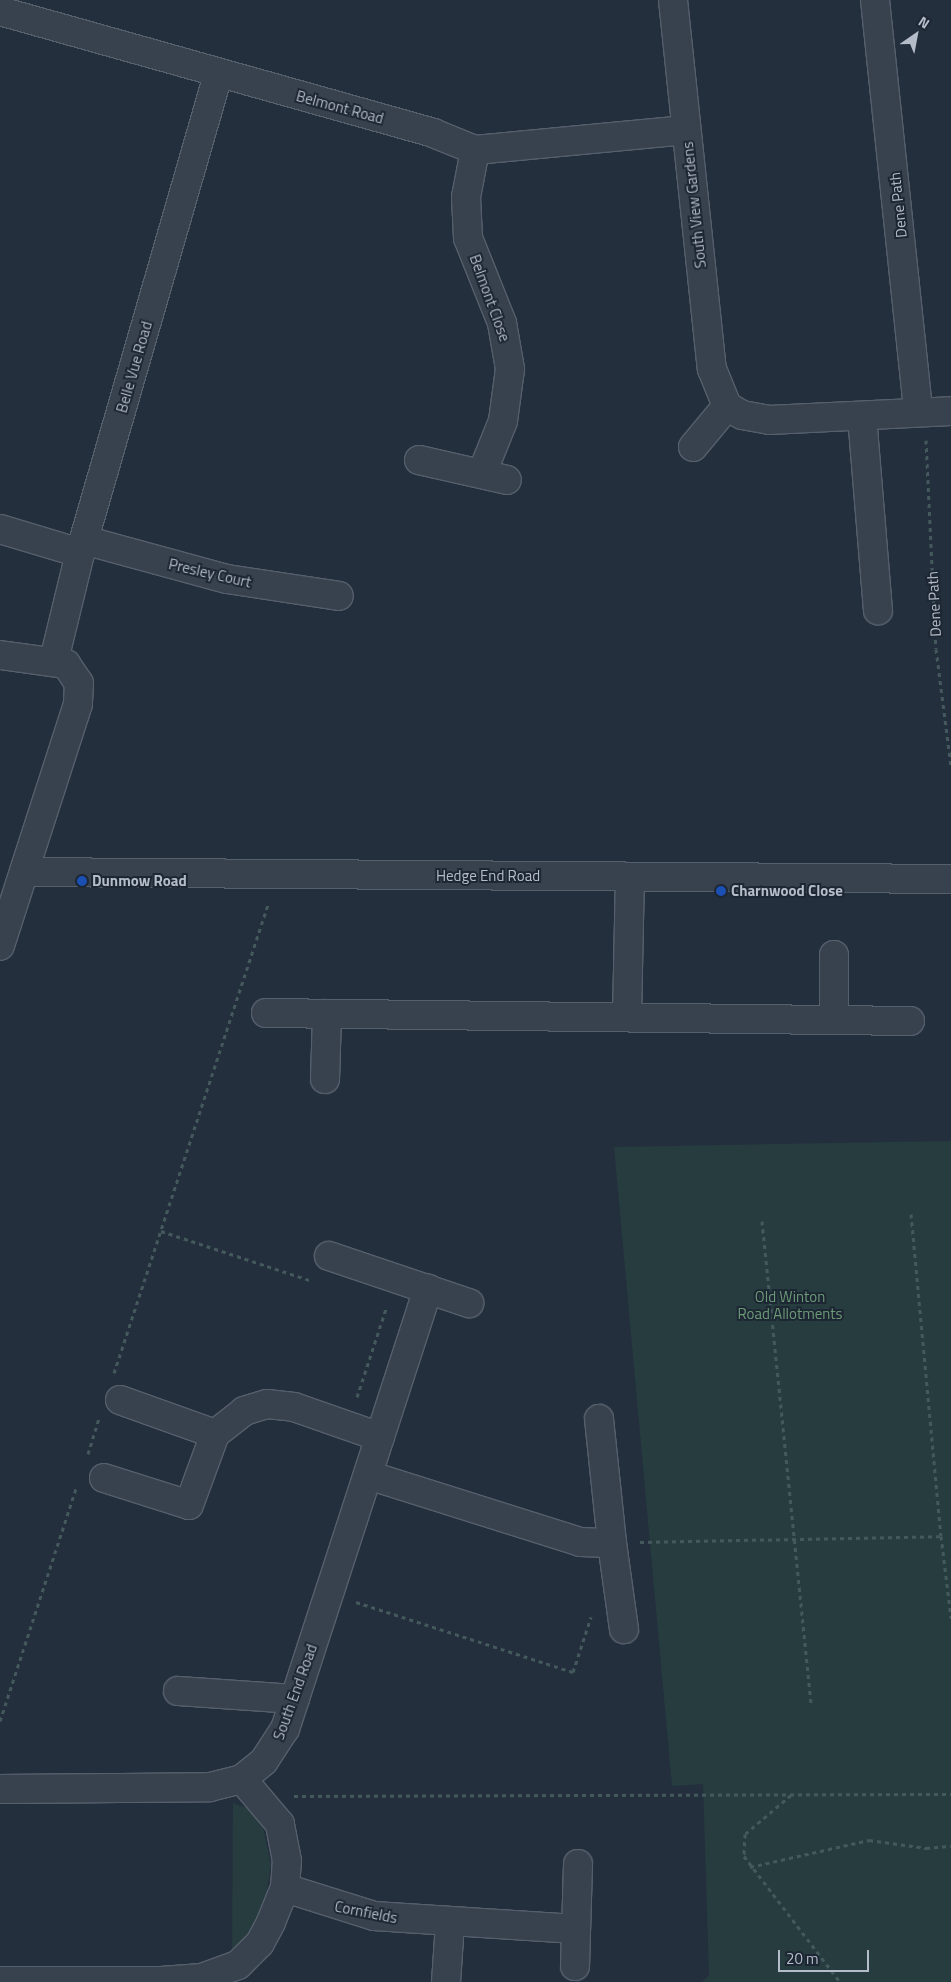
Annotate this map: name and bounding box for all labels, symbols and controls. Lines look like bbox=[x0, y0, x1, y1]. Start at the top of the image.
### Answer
north arrow bbox=[891, 10, 941, 60]
text: N bbox=[915, 11, 934, 33]
street label: Belmont Road bbox=[294, 87, 386, 127]
street label: South View Gardens bbox=[678, 141, 710, 269]
street label: Dene Path bbox=[886, 171, 910, 239]
street label: Belmont Close bbox=[466, 252, 514, 344]
street label: Belle Vue Road bbox=[112, 319, 156, 415]
street label: Presley Court bbox=[167, 555, 253, 591]
street label: Dene Path bbox=[923, 571, 945, 637]
street label: Hedge End Road bbox=[436, 867, 540, 885]
place label: Dunmow Road bbox=[92, 872, 187, 890]
marker: Dunmow Road bbox=[76, 875, 88, 887]
place label: Charnwood Close bbox=[731, 882, 843, 900]
marker: Charnwood Close bbox=[715, 885, 727, 897]
park label: Old Winton Road Allotments bbox=[737, 1287, 843, 1322]
street label: South End Road bbox=[269, 1642, 321, 1742]
street label: Cornfields bbox=[333, 1897, 399, 1927]
scale bar bbox=[781, 1940, 872, 1972]
text: 20 m bbox=[786, 1947, 819, 1970]

